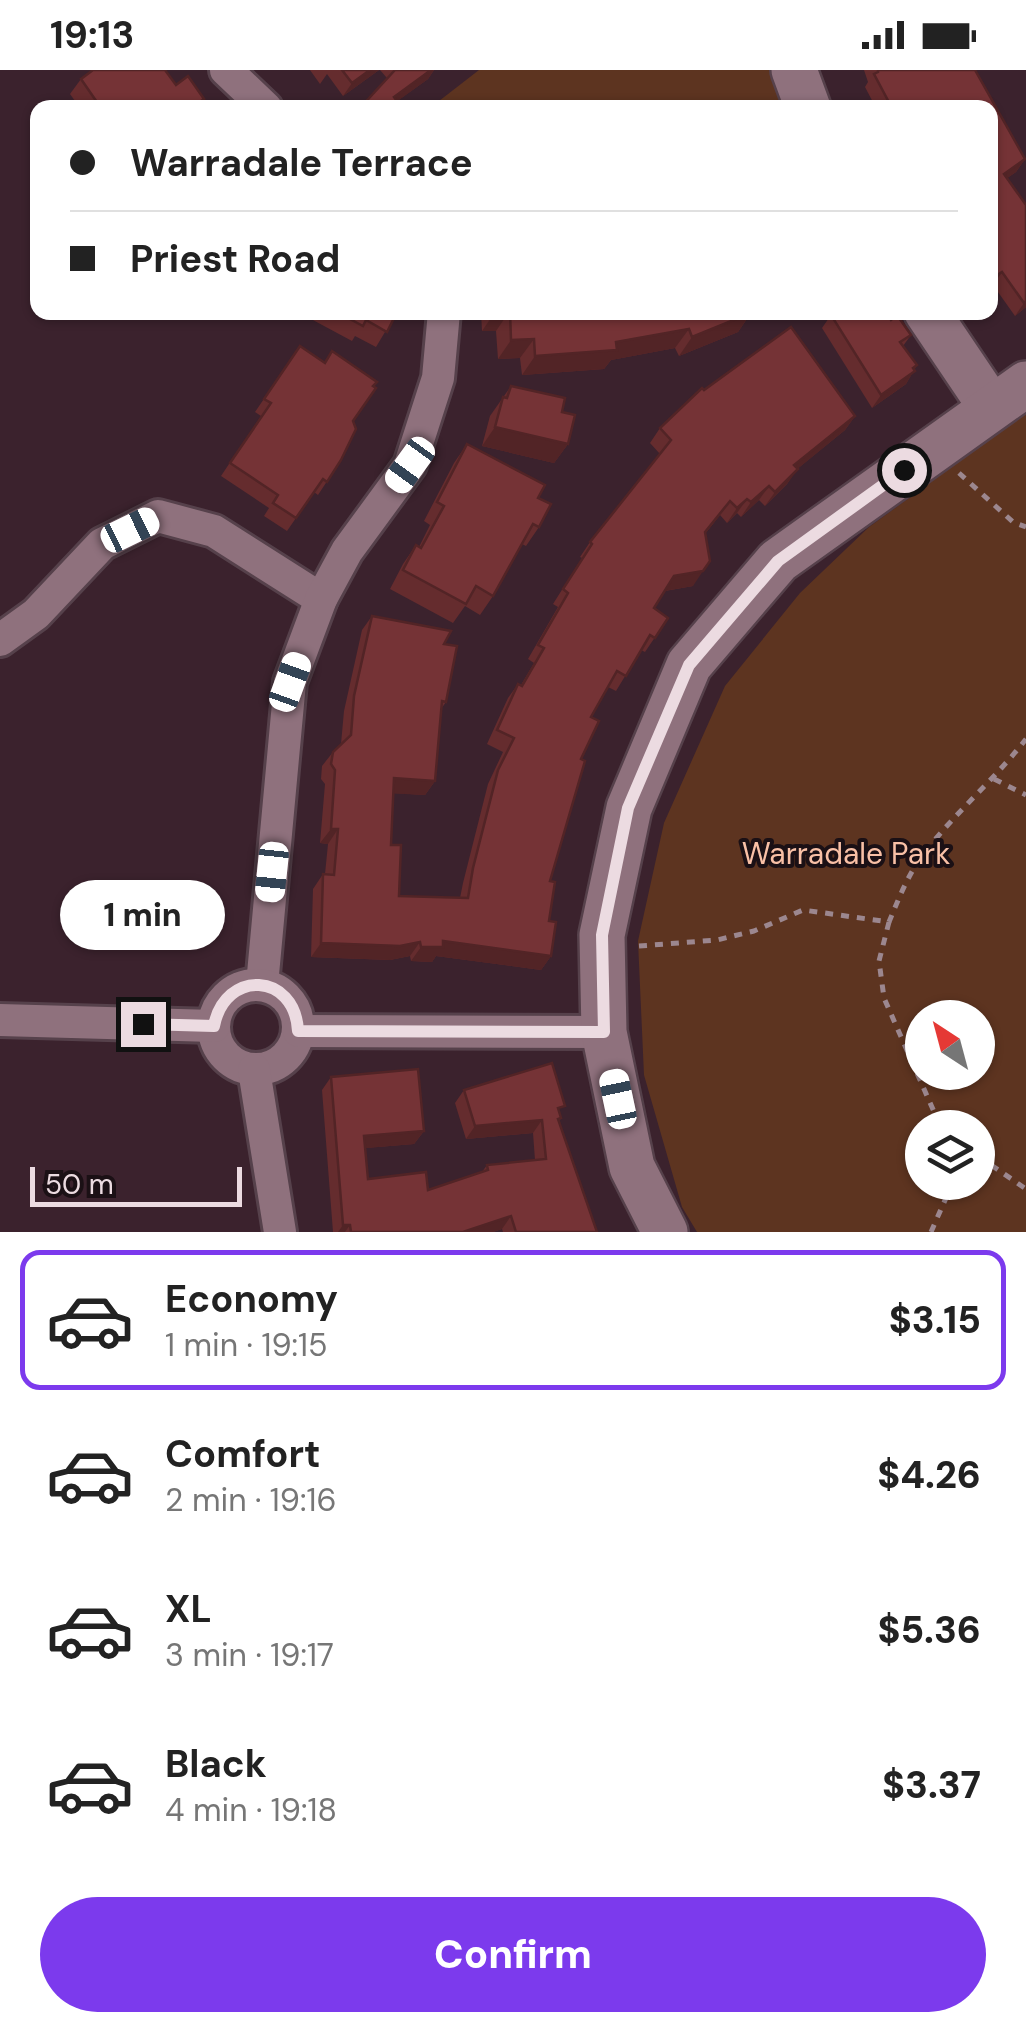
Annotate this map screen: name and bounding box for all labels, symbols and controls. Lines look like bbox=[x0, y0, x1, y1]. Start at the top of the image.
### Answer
text: 19:13 bbox=[50, 10, 134, 60]
text: Warradale Terrace bbox=[130, 138, 473, 188]
text: Priest Road bbox=[130, 234, 340, 284]
car bbox=[380, 432, 440, 498]
route start bbox=[882, 448, 927, 493]
car bbox=[96, 503, 164, 557]
car bbox=[266, 649, 314, 715]
park label: Warradale Park bbox=[742, 834, 950, 873]
car bbox=[254, 841, 290, 903]
callout: 1 min bbox=[61, 879, 226, 949]
text: 1 min bbox=[103, 894, 182, 936]
north arrow bbox=[905, 1000, 995, 1090]
map controls bbox=[905, 1000, 995, 1200]
route end bbox=[121, 1002, 166, 1047]
car bbox=[597, 1067, 639, 1131]
button: layers bbox=[905, 1110, 995, 1200]
scale bar bbox=[30, 1162, 242, 1206]
text: 50 m bbox=[45, 1166, 114, 1203]
text: Economy bbox=[165, 1274, 338, 1324]
icon: car bbox=[45, 1275, 135, 1365]
text: $3.15 bbox=[889, 1295, 981, 1345]
text: 1 min · 19:15 bbox=[165, 1324, 327, 1366]
text: Comfort bbox=[165, 1429, 321, 1479]
icon: car bbox=[45, 1430, 135, 1520]
text: $4.26 bbox=[877, 1450, 981, 1500]
text: 2 min · 19:16 bbox=[165, 1479, 337, 1521]
text: XL bbox=[165, 1584, 212, 1634]
icon: car bbox=[45, 1585, 135, 1675]
text: $5.36 bbox=[877, 1605, 981, 1655]
text: 3 min · 19:17 bbox=[165, 1634, 334, 1676]
text: Black bbox=[165, 1739, 267, 1789]
icon: car bbox=[45, 1740, 135, 1830]
text: $3.37 bbox=[882, 1760, 981, 1810]
text: 4 min · 19:18 bbox=[165, 1789, 337, 1831]
button: Confirm bbox=[40, 1897, 986, 2012]

